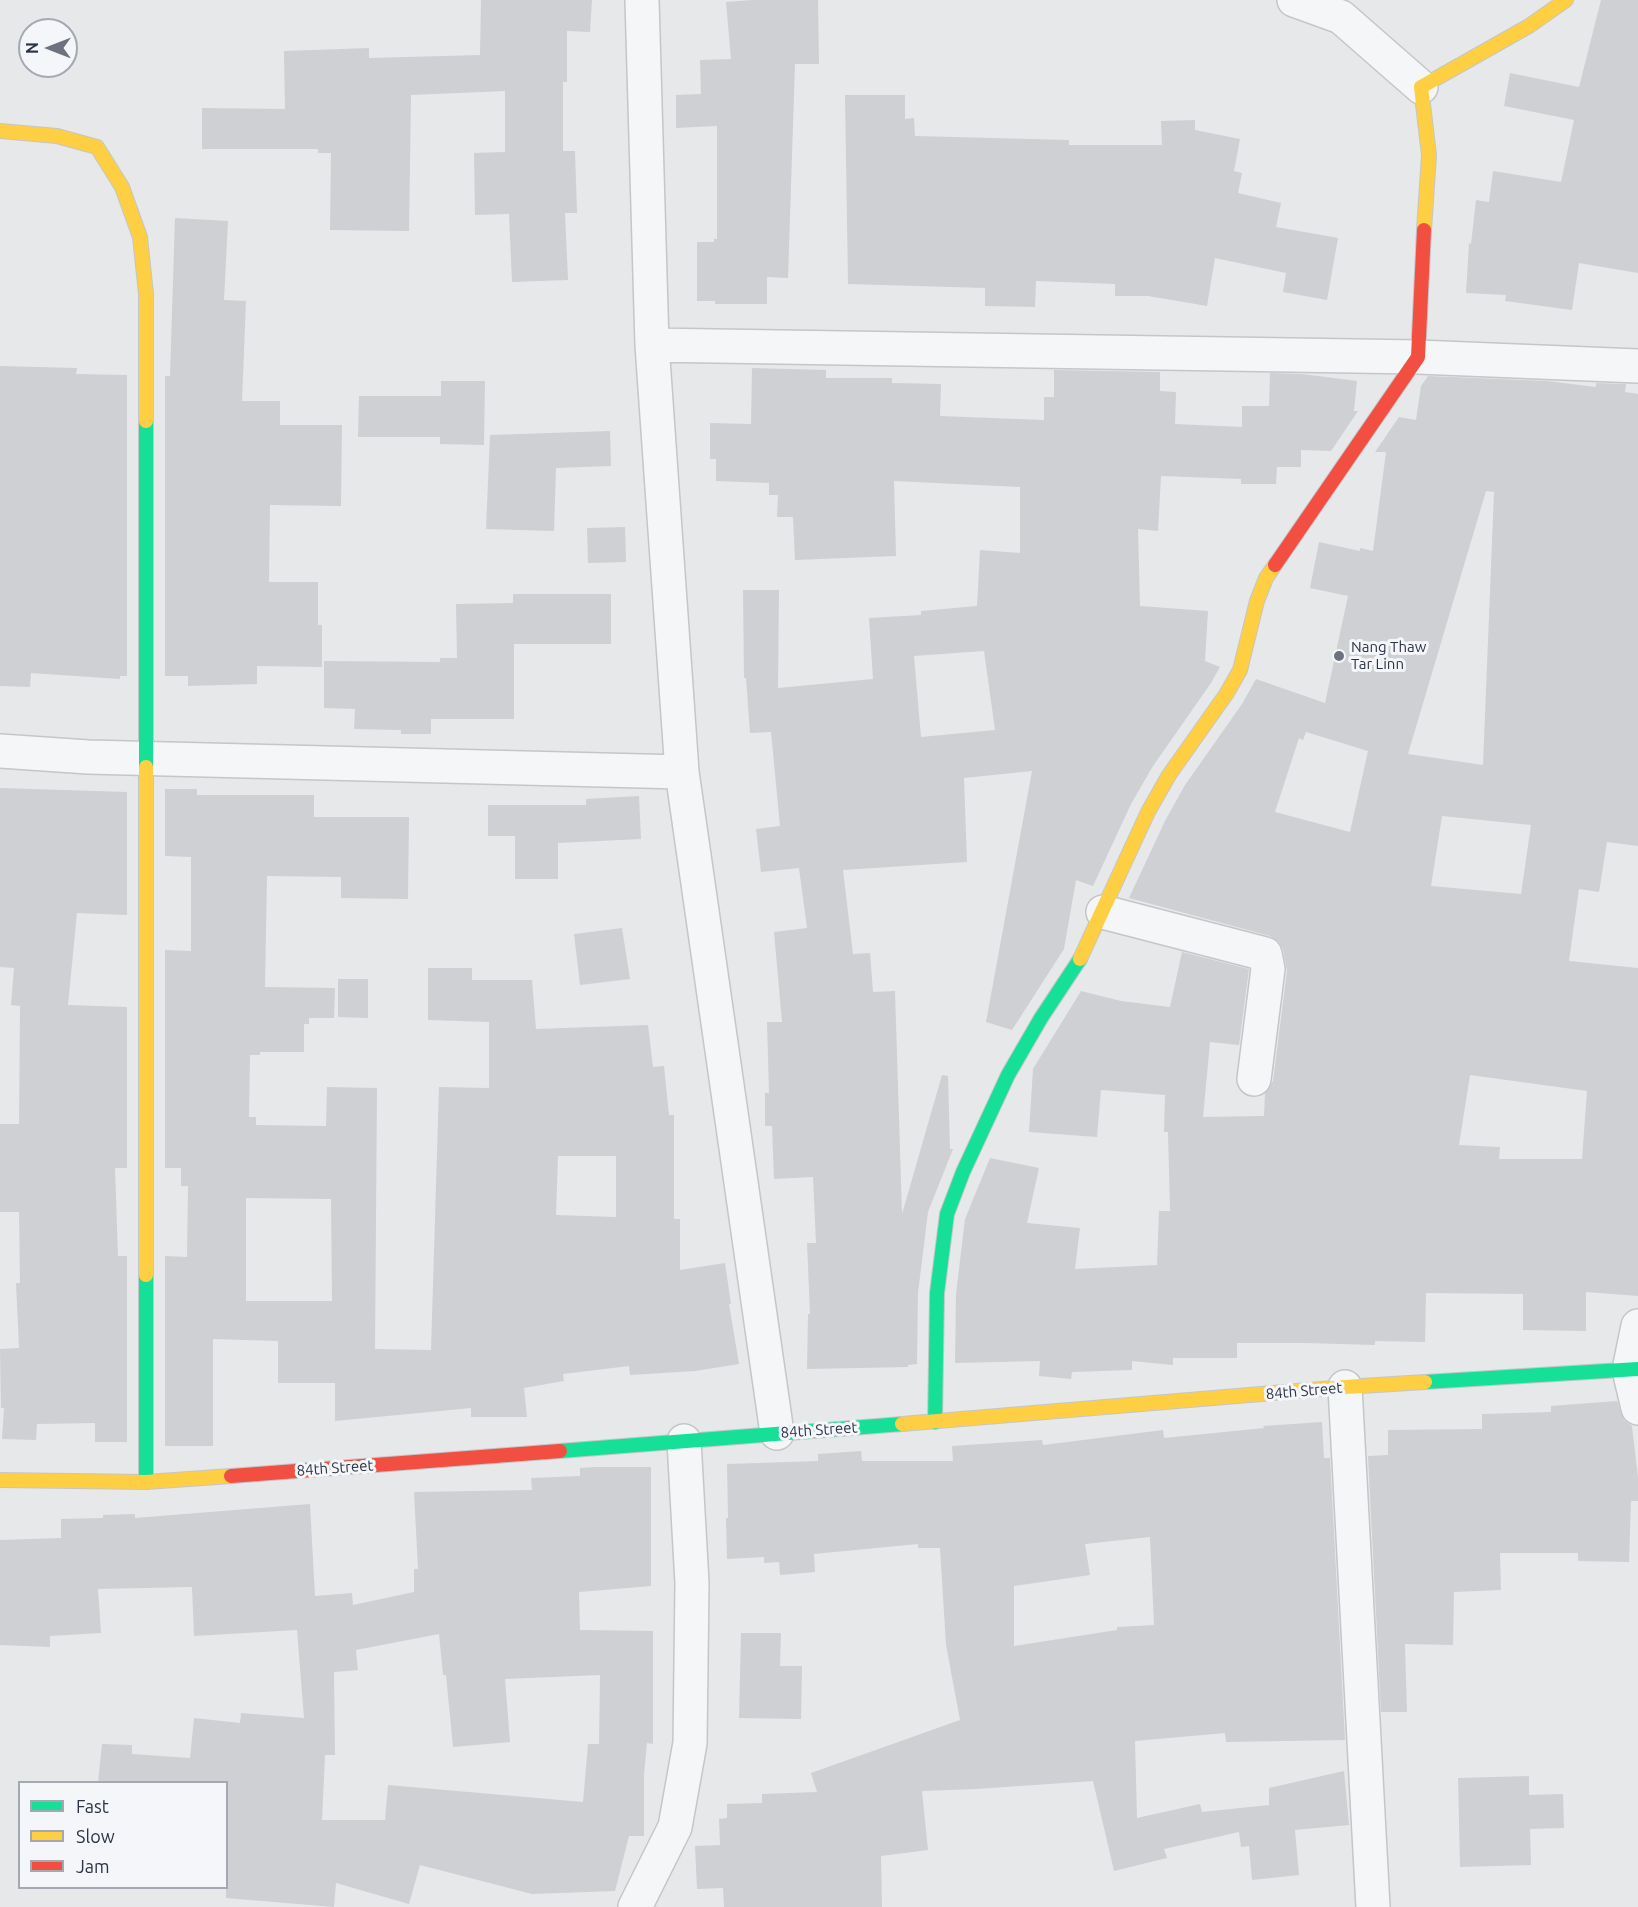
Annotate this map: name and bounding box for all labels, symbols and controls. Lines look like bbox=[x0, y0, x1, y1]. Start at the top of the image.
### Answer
north arrow bbox=[18, 18, 78, 78]
text: N bbox=[23, 42, 41, 54]
place label: Nang Thaw Tar Linn bbox=[1351, 638, 1426, 673]
marker: Nang Thaw Tar Linn bbox=[1332, 649, 1346, 663]
street label: 84th Street bbox=[1265, 1379, 1343, 1403]
street label: 84th Street bbox=[780, 1418, 858, 1442]
street label: 84th Street bbox=[296, 1456, 374, 1480]
legend bbox=[18, 1781, 228, 1889]
text: Fast bbox=[76, 1796, 109, 1816]
text: Slow bbox=[76, 1826, 115, 1846]
text: Jam bbox=[76, 1856, 110, 1876]

